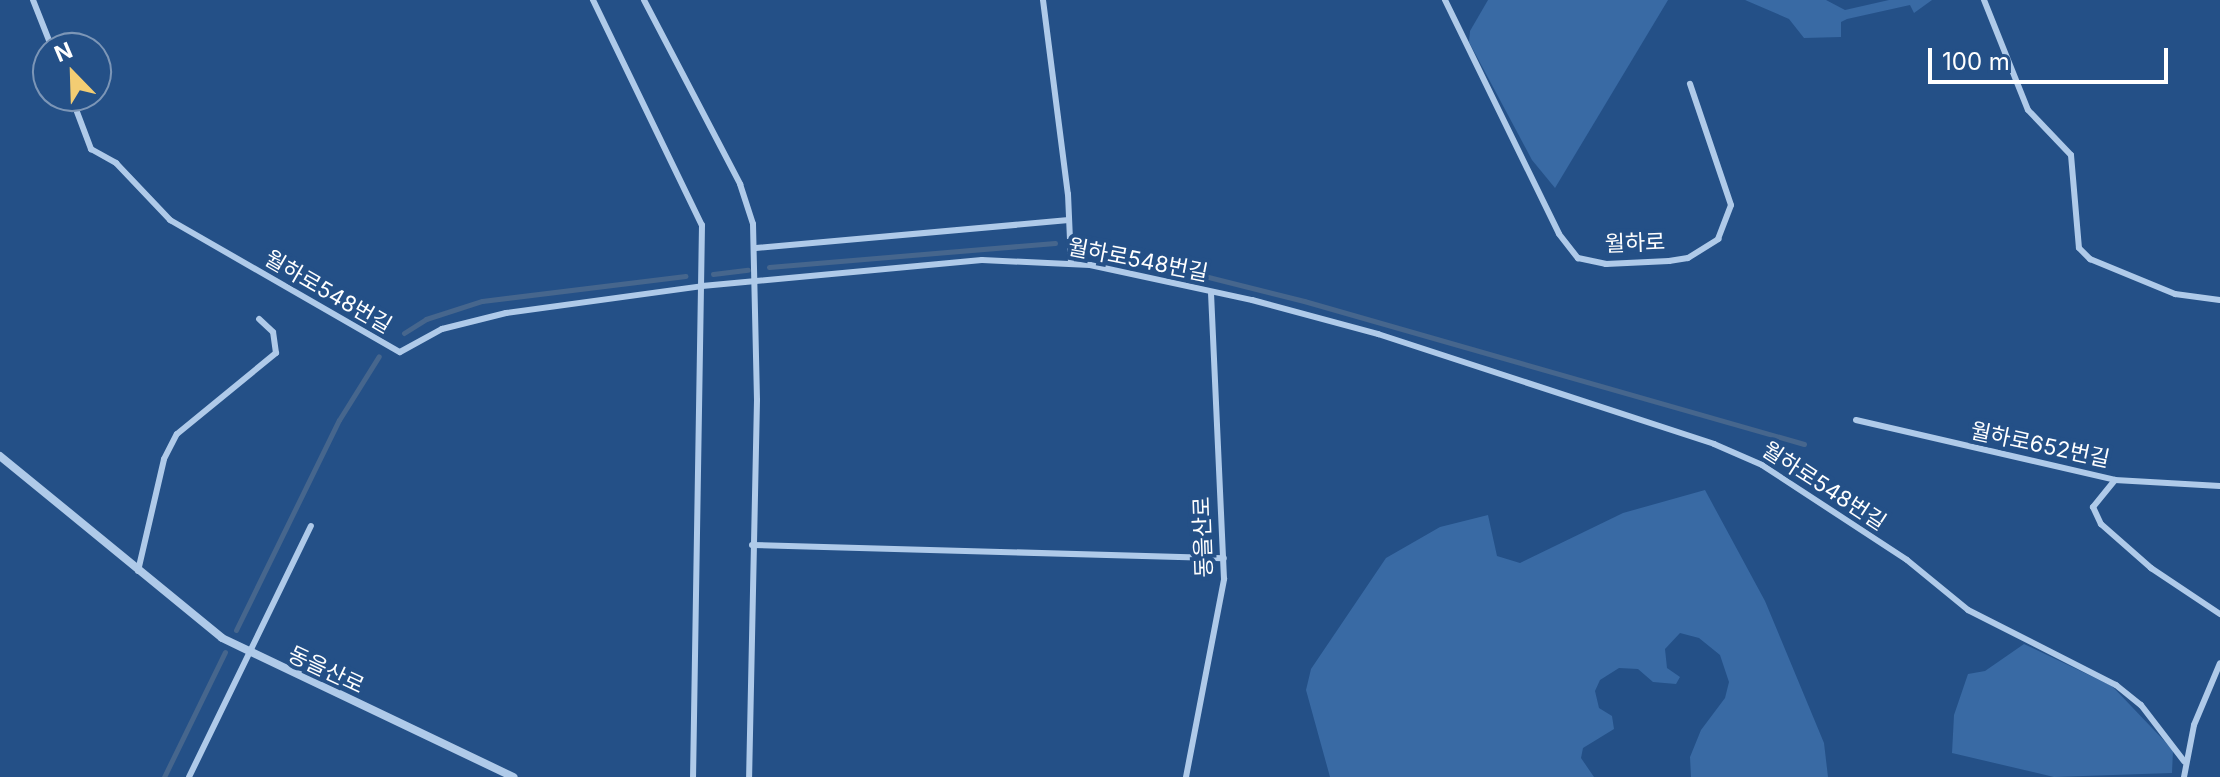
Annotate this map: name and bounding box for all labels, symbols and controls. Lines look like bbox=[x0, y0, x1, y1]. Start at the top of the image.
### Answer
north arrow bbox=[32, 32, 112, 112]
scale bar bbox=[1932, 32, 2172, 82]
text: N bbox=[51, 37, 76, 67]
text: 100 m bbox=[1942, 47, 2010, 76]
street label: 월하로 bbox=[1604, 229, 1666, 257]
street label: 월하로548번길 bbox=[1066, 233, 1210, 287]
street label: 월하로548번길 bbox=[260, 245, 396, 339]
street label: 월하로652번길 bbox=[1968, 417, 2112, 473]
street label: 월하로548번길 bbox=[1757, 436, 1891, 536]
street label: 동을산로 bbox=[1188, 496, 1218, 578]
street label: 동을산로 bbox=[284, 641, 368, 699]

